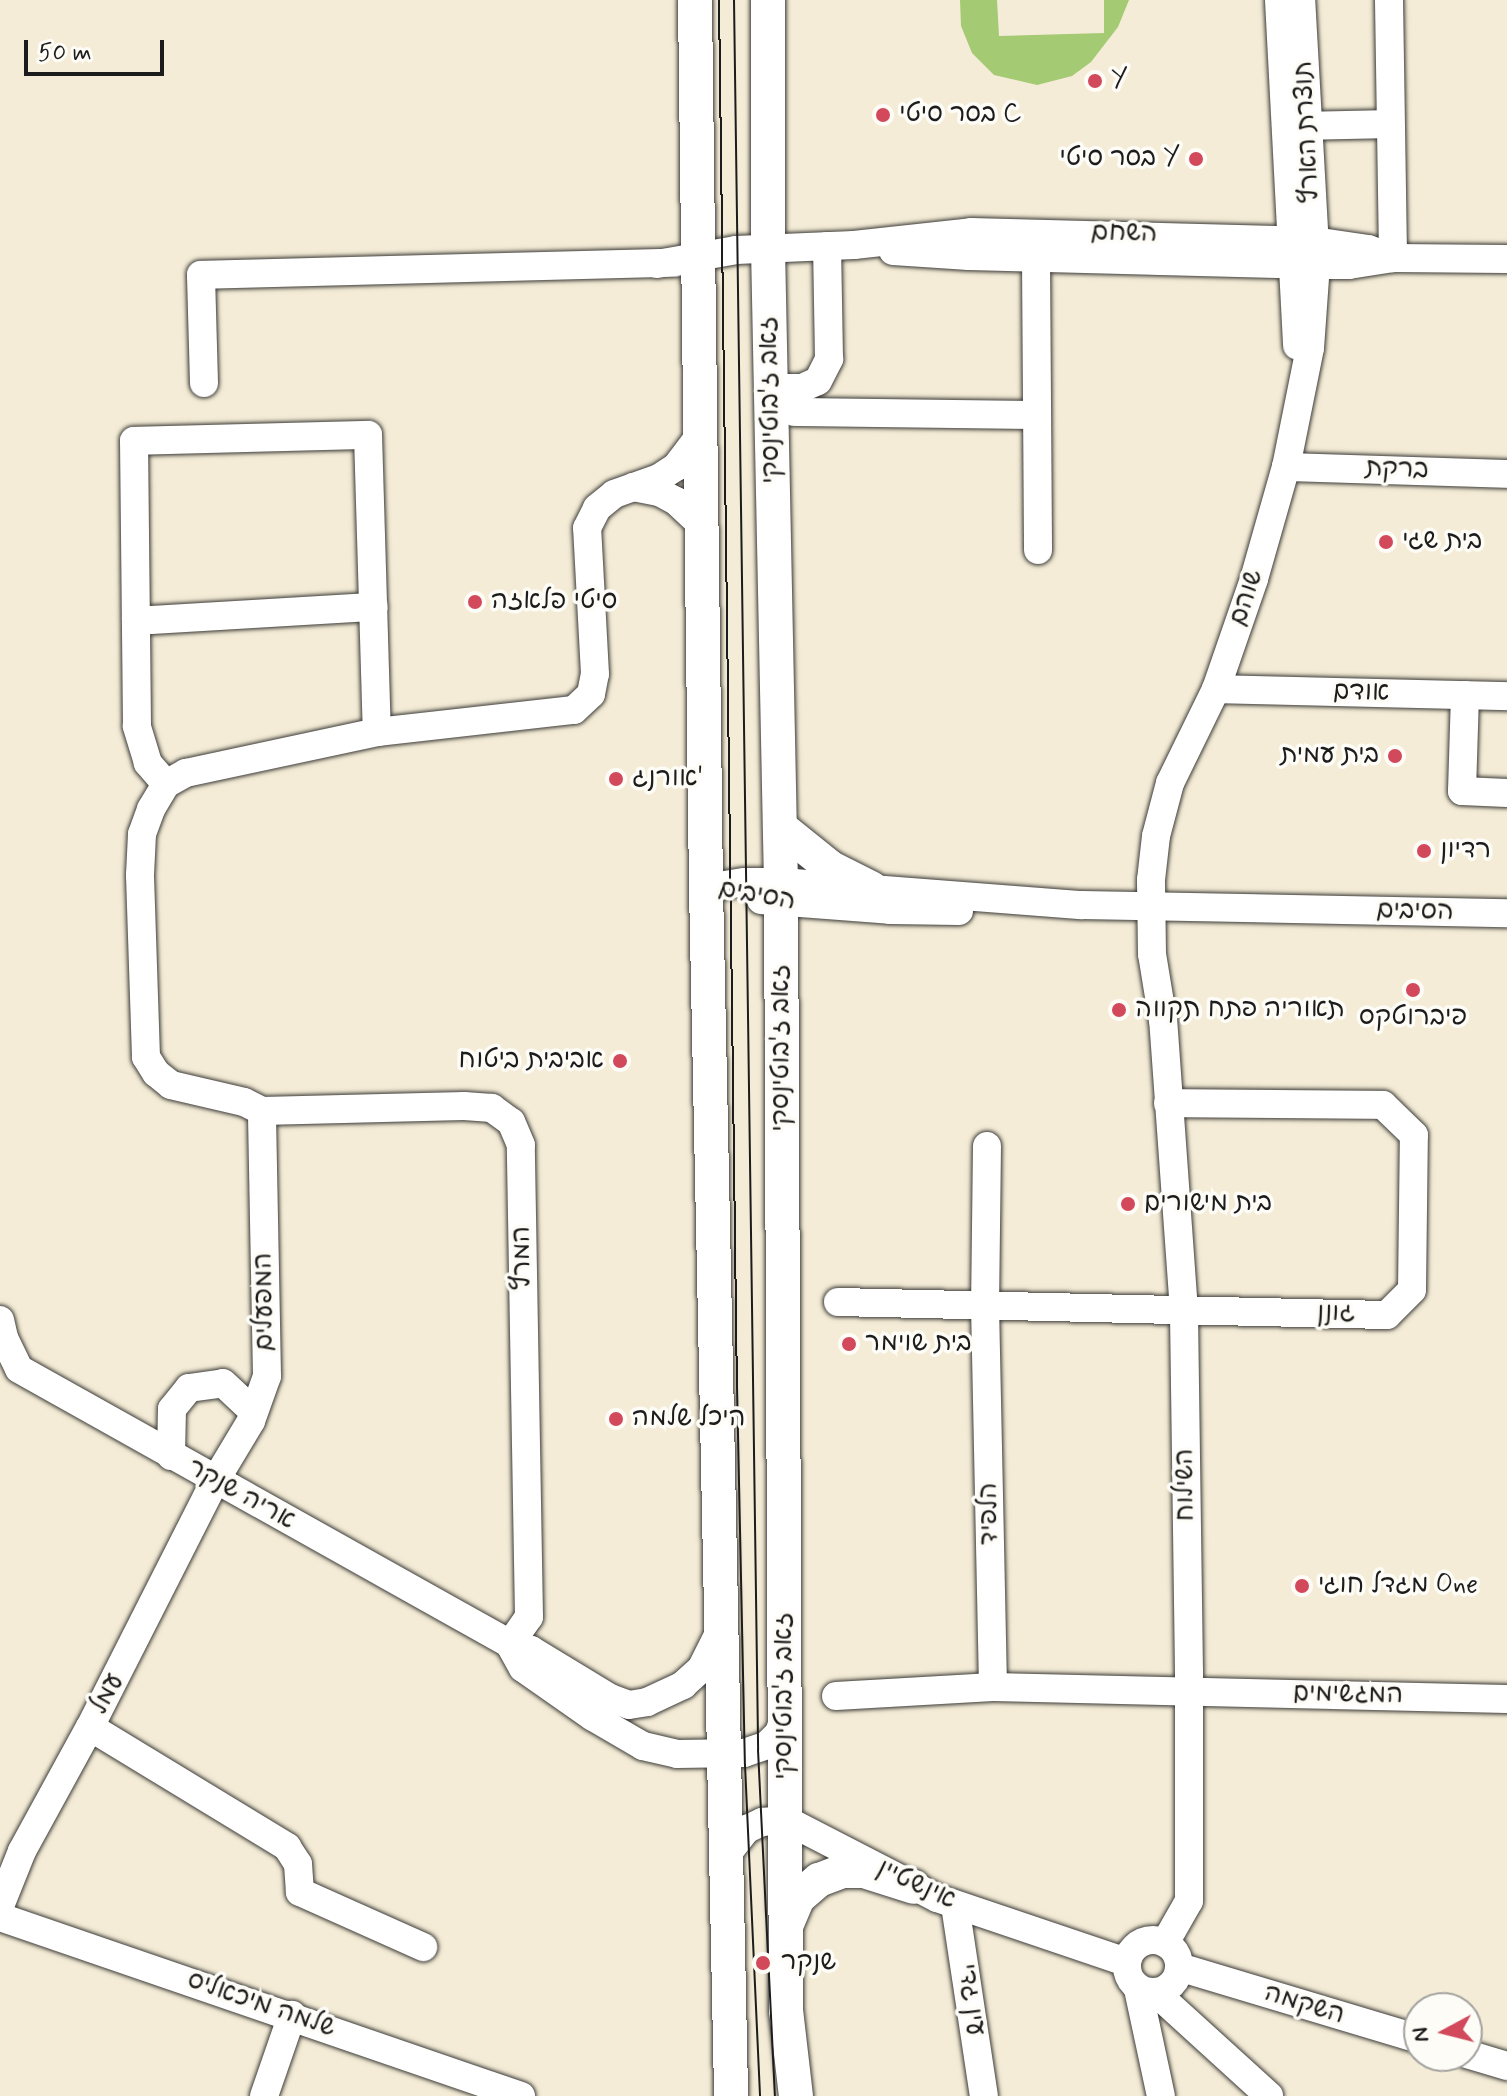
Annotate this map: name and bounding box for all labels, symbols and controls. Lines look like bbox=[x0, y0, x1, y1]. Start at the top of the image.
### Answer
scale bar bbox=[28, 24, 168, 74]
text: 50 m bbox=[38, 38, 92, 69]
street label: תוצרת הארץ bbox=[1289, 60, 1327, 204]
place label: Y bbox=[1111, 65, 1128, 97]
marker: Y bbox=[1086, 72, 1104, 90]
place label: בסר סיטי C bbox=[899, 99, 1022, 131]
marker: בסר סיטי C bbox=[874, 106, 892, 124]
place label: בסר סיטי Y bbox=[1059, 143, 1180, 175]
marker: בסר סיטי Y bbox=[1187, 150, 1205, 168]
street label: השחם bbox=[1090, 218, 1158, 250]
street label: זאב ז'בוטינסקי bbox=[754, 316, 788, 484]
street label: ברקת bbox=[1365, 453, 1429, 487]
place label: בית שגי bbox=[1402, 526, 1482, 558]
marker: בית שגי bbox=[1377, 533, 1395, 551]
street label: שוהם bbox=[1223, 566, 1271, 630]
place label: סיטי פלאזה bbox=[491, 586, 617, 618]
marker: סיטי פלאזה bbox=[466, 593, 484, 611]
street label: אודם bbox=[1333, 677, 1389, 709]
place label: בית עמית bbox=[1280, 740, 1379, 772]
marker: בית עמית bbox=[1386, 747, 1404, 765]
place label: אורנג' bbox=[632, 763, 703, 795]
marker: אורנג' bbox=[607, 770, 625, 788]
place label: רדיון bbox=[1440, 835, 1491, 867]
marker: רדיון bbox=[1415, 842, 1433, 860]
street label: הסיבים bbox=[716, 874, 798, 918]
street label: הסיבים bbox=[1376, 896, 1454, 928]
street label: זאב ז'בוטינסקי bbox=[766, 964, 798, 1132]
marker: פיברוטקס bbox=[1404, 981, 1422, 999]
place label: תאוריה פתח תקווה bbox=[1135, 994, 1345, 1026]
marker: תאוריה פתח תקווה bbox=[1110, 1001, 1128, 1019]
place label: פיברוטקס bbox=[1359, 1002, 1467, 1034]
place label: אביבית ביטוח bbox=[458, 1045, 604, 1077]
marker: אביבית ביטוח bbox=[611, 1052, 629, 1070]
place label: בית מישורים bbox=[1144, 1188, 1272, 1220]
marker: בית מישורים bbox=[1119, 1195, 1137, 1213]
street label: המרץ bbox=[507, 1226, 539, 1290]
street label: המפעלים bbox=[249, 1252, 281, 1352]
street label: גונן bbox=[1317, 1298, 1355, 1330]
place label: בית שוימר bbox=[865, 1328, 971, 1360]
marker: בית שוימר bbox=[840, 1335, 858, 1353]
place label: היכל שלמה bbox=[632, 1403, 745, 1435]
marker: היכל שלמה bbox=[607, 1410, 625, 1428]
street label: השילוח bbox=[1170, 1448, 1202, 1522]
street label: אריה שנקר bbox=[182, 1453, 300, 1537]
street label: הלפיד bbox=[974, 1482, 1006, 1546]
place label: מגדל חוגי One bbox=[1318, 1570, 1478, 1602]
marker: מגדל חוגי One bbox=[1293, 1577, 1311, 1595]
street label: זאב ז'בוטינסקי bbox=[769, 1612, 801, 1780]
street label: עמל bbox=[85, 1668, 131, 1720]
street label: המגשימים bbox=[1293, 1678, 1403, 1712]
street label: אינשטיין bbox=[871, 1853, 961, 1917]
place label: שנקר bbox=[781, 1947, 836, 1979]
marker: שנקר bbox=[752, 1952, 774, 1974]
street label: עין גדי bbox=[949, 1962, 991, 2038]
street label: שלמה מיכאליס bbox=[183, 1965, 339, 2045]
street label: השקמה bbox=[1260, 1978, 1348, 2032]
north arrow bbox=[1403, 1992, 1483, 2072]
text: N bbox=[1406, 2026, 1436, 2044]

